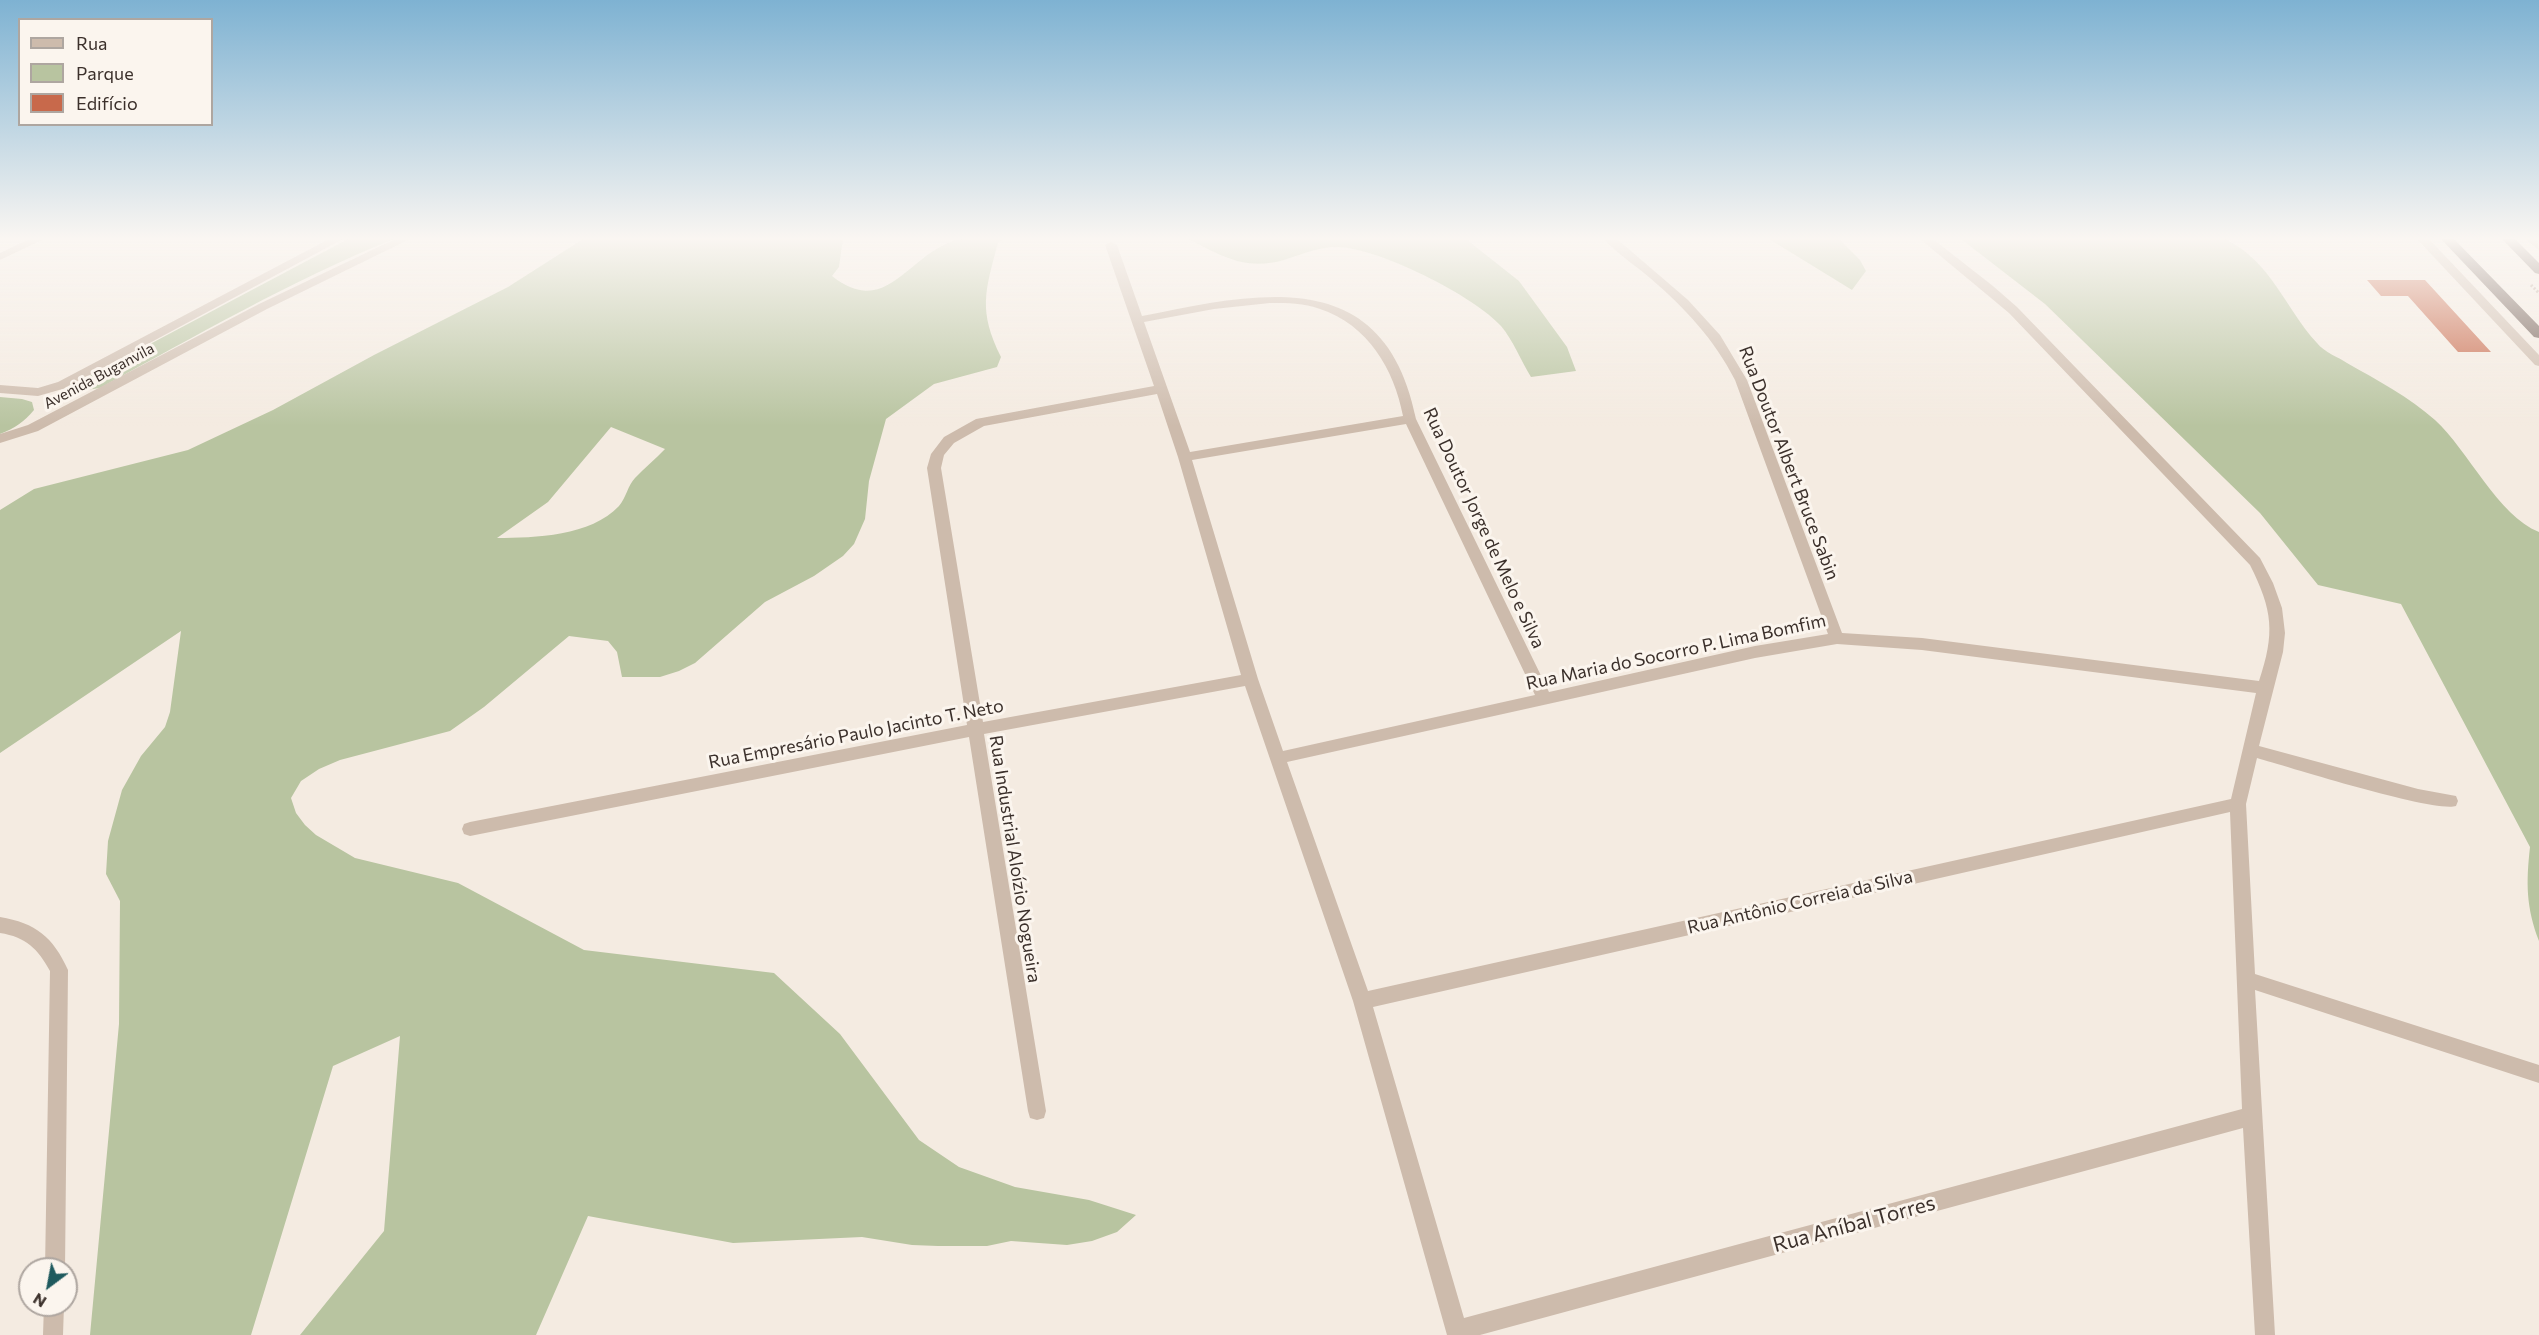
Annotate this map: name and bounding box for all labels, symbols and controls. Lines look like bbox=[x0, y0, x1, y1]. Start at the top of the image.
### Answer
legend bbox=[18, 18, 213, 126]
text: Rua bbox=[76, 32, 107, 54]
text: Parque bbox=[76, 62, 134, 84]
text: Edifício bbox=[76, 92, 138, 114]
street label: Avenida Buganvila bbox=[41, 339, 157, 413]
street label: Rua Doutor Albert Bruce Sabin bbox=[1734, 343, 1844, 583]
street label: Rua Doutor Jorge de Melo e Silva bbox=[1419, 404, 1549, 652]
street label: Rua Maria do Socorro P. Lima Bomfim bbox=[1524, 610, 1828, 694]
street label: Rua Empresário Paulo Jacinto T. Neto bbox=[707, 695, 1005, 773]
street label: Rua Industrial Aloízio Nogueira bbox=[985, 734, 1045, 984]
street label: Rua Antônio Correia da Silva bbox=[1685, 866, 1915, 938]
street label: Rua Aníbal Torres bbox=[1770, 1190, 1938, 1258]
north arrow bbox=[18, 1257, 78, 1317]
text: N bbox=[29, 1290, 49, 1312]

